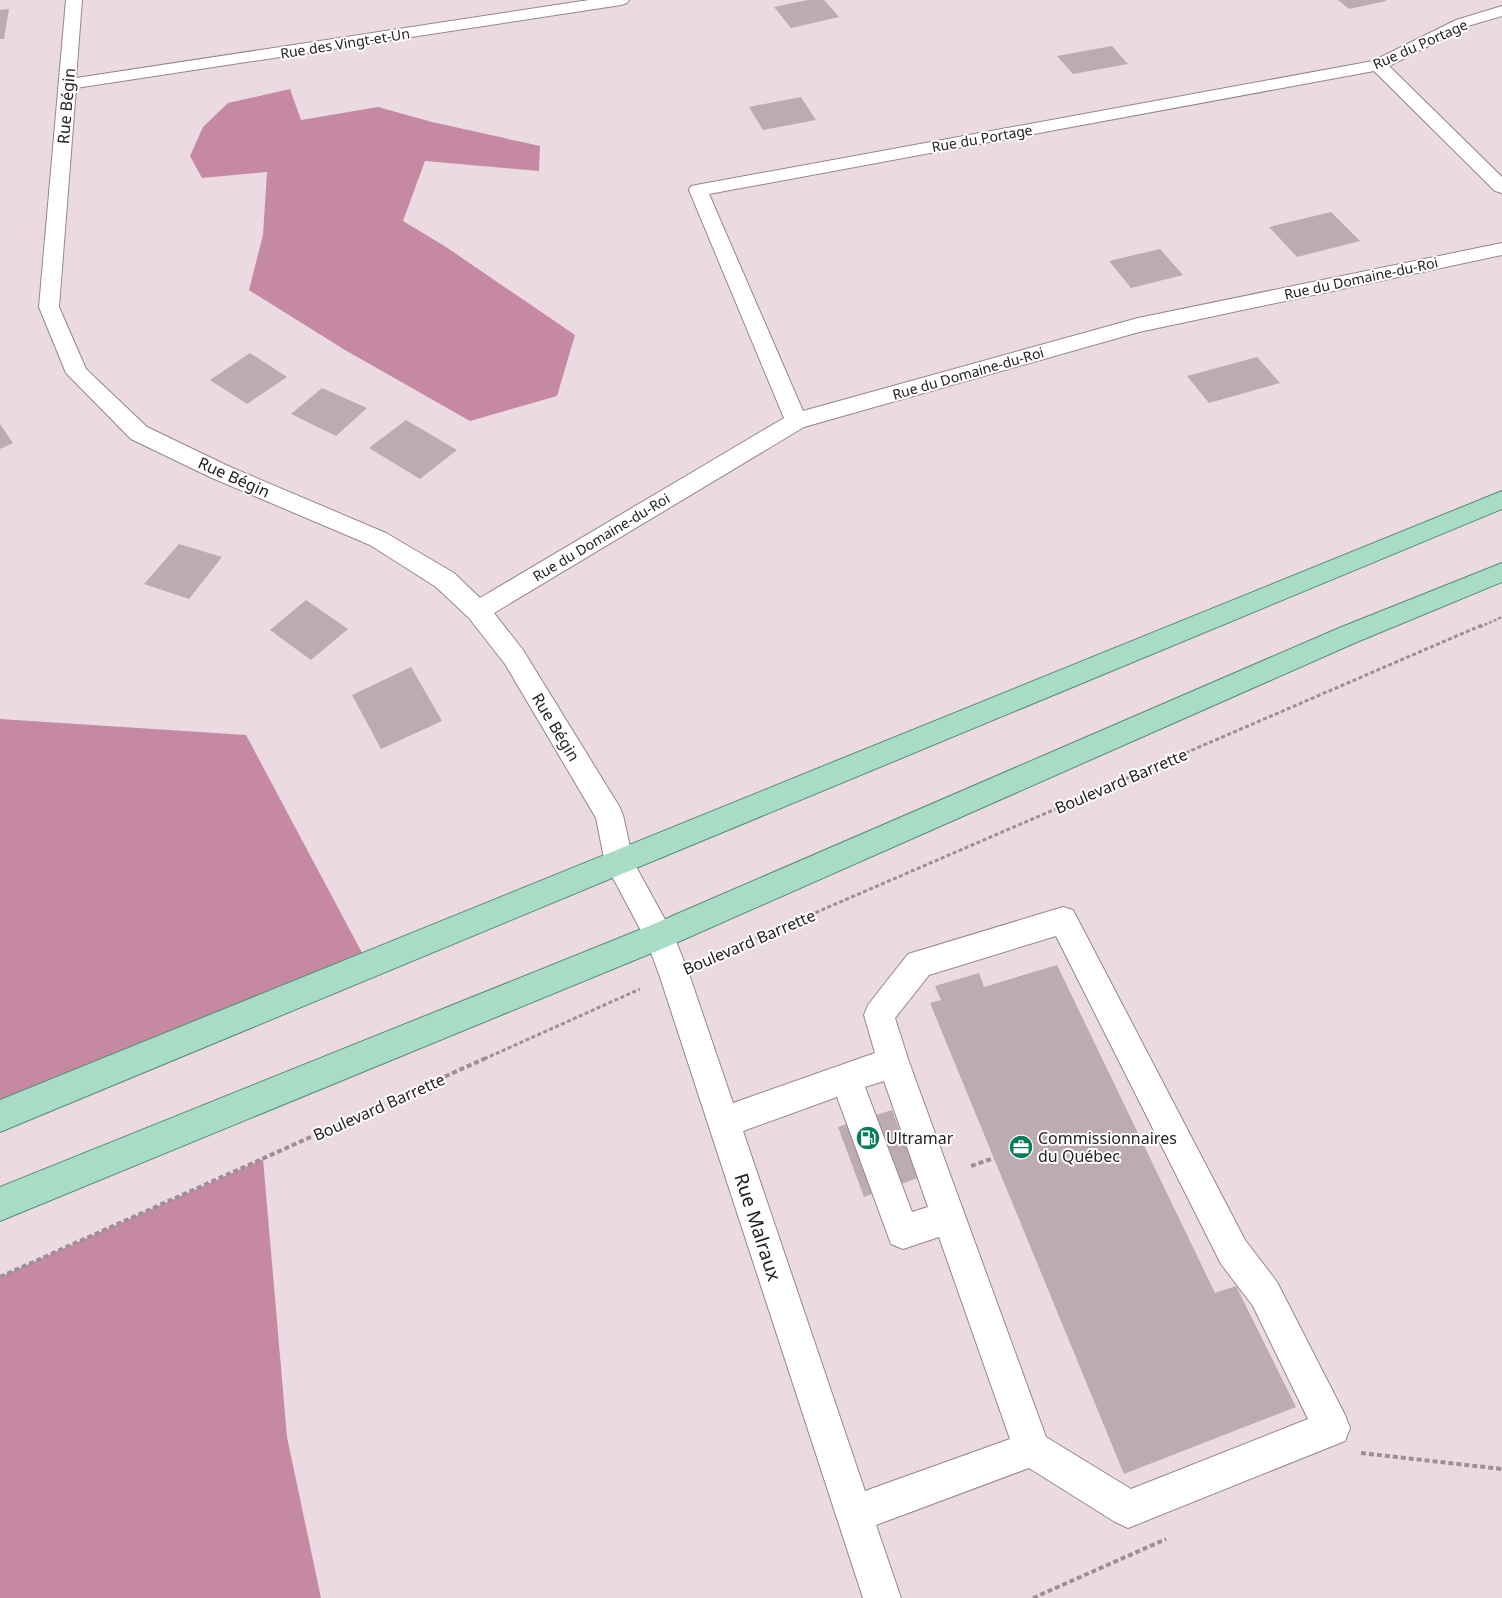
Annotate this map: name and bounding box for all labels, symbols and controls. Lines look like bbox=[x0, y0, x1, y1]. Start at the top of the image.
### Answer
street label: Rue du Portage bbox=[1370, 15, 1471, 73]
street label: Rue des Vingt-et-Un bbox=[279, 23, 411, 63]
street label: Rue Bégin bbox=[52, 67, 80, 145]
street label: Rue du Portage bbox=[930, 120, 1034, 156]
street label: Rue du Domaine-du-Roi bbox=[1282, 252, 1440, 304]
street label: Rue du Domaine-du-Roi bbox=[890, 342, 1046, 404]
street label: Rue Bégin bbox=[195, 451, 273, 503]
street label: Rue du Domaine-du-Roi bbox=[529, 489, 673, 585]
street label: Rue Bégin bbox=[527, 689, 585, 765]
street label: Boulevard Barrette bbox=[1051, 743, 1191, 819]
street label: Boulevard Barrette bbox=[679, 904, 819, 980]
street label: Boulevard Barrette bbox=[310, 1068, 448, 1146]
fuel station icon: Ultramar bbox=[855, 1125, 881, 1151]
place label: Ultramar bbox=[886, 1127, 954, 1149]
place label: Commissionnaires du Québec bbox=[1038, 1127, 1177, 1167]
office icon: Commissionnaires du Québec bbox=[1008, 1134, 1034, 1160]
street label: Rue Malraux bbox=[728, 1170, 788, 1284]

